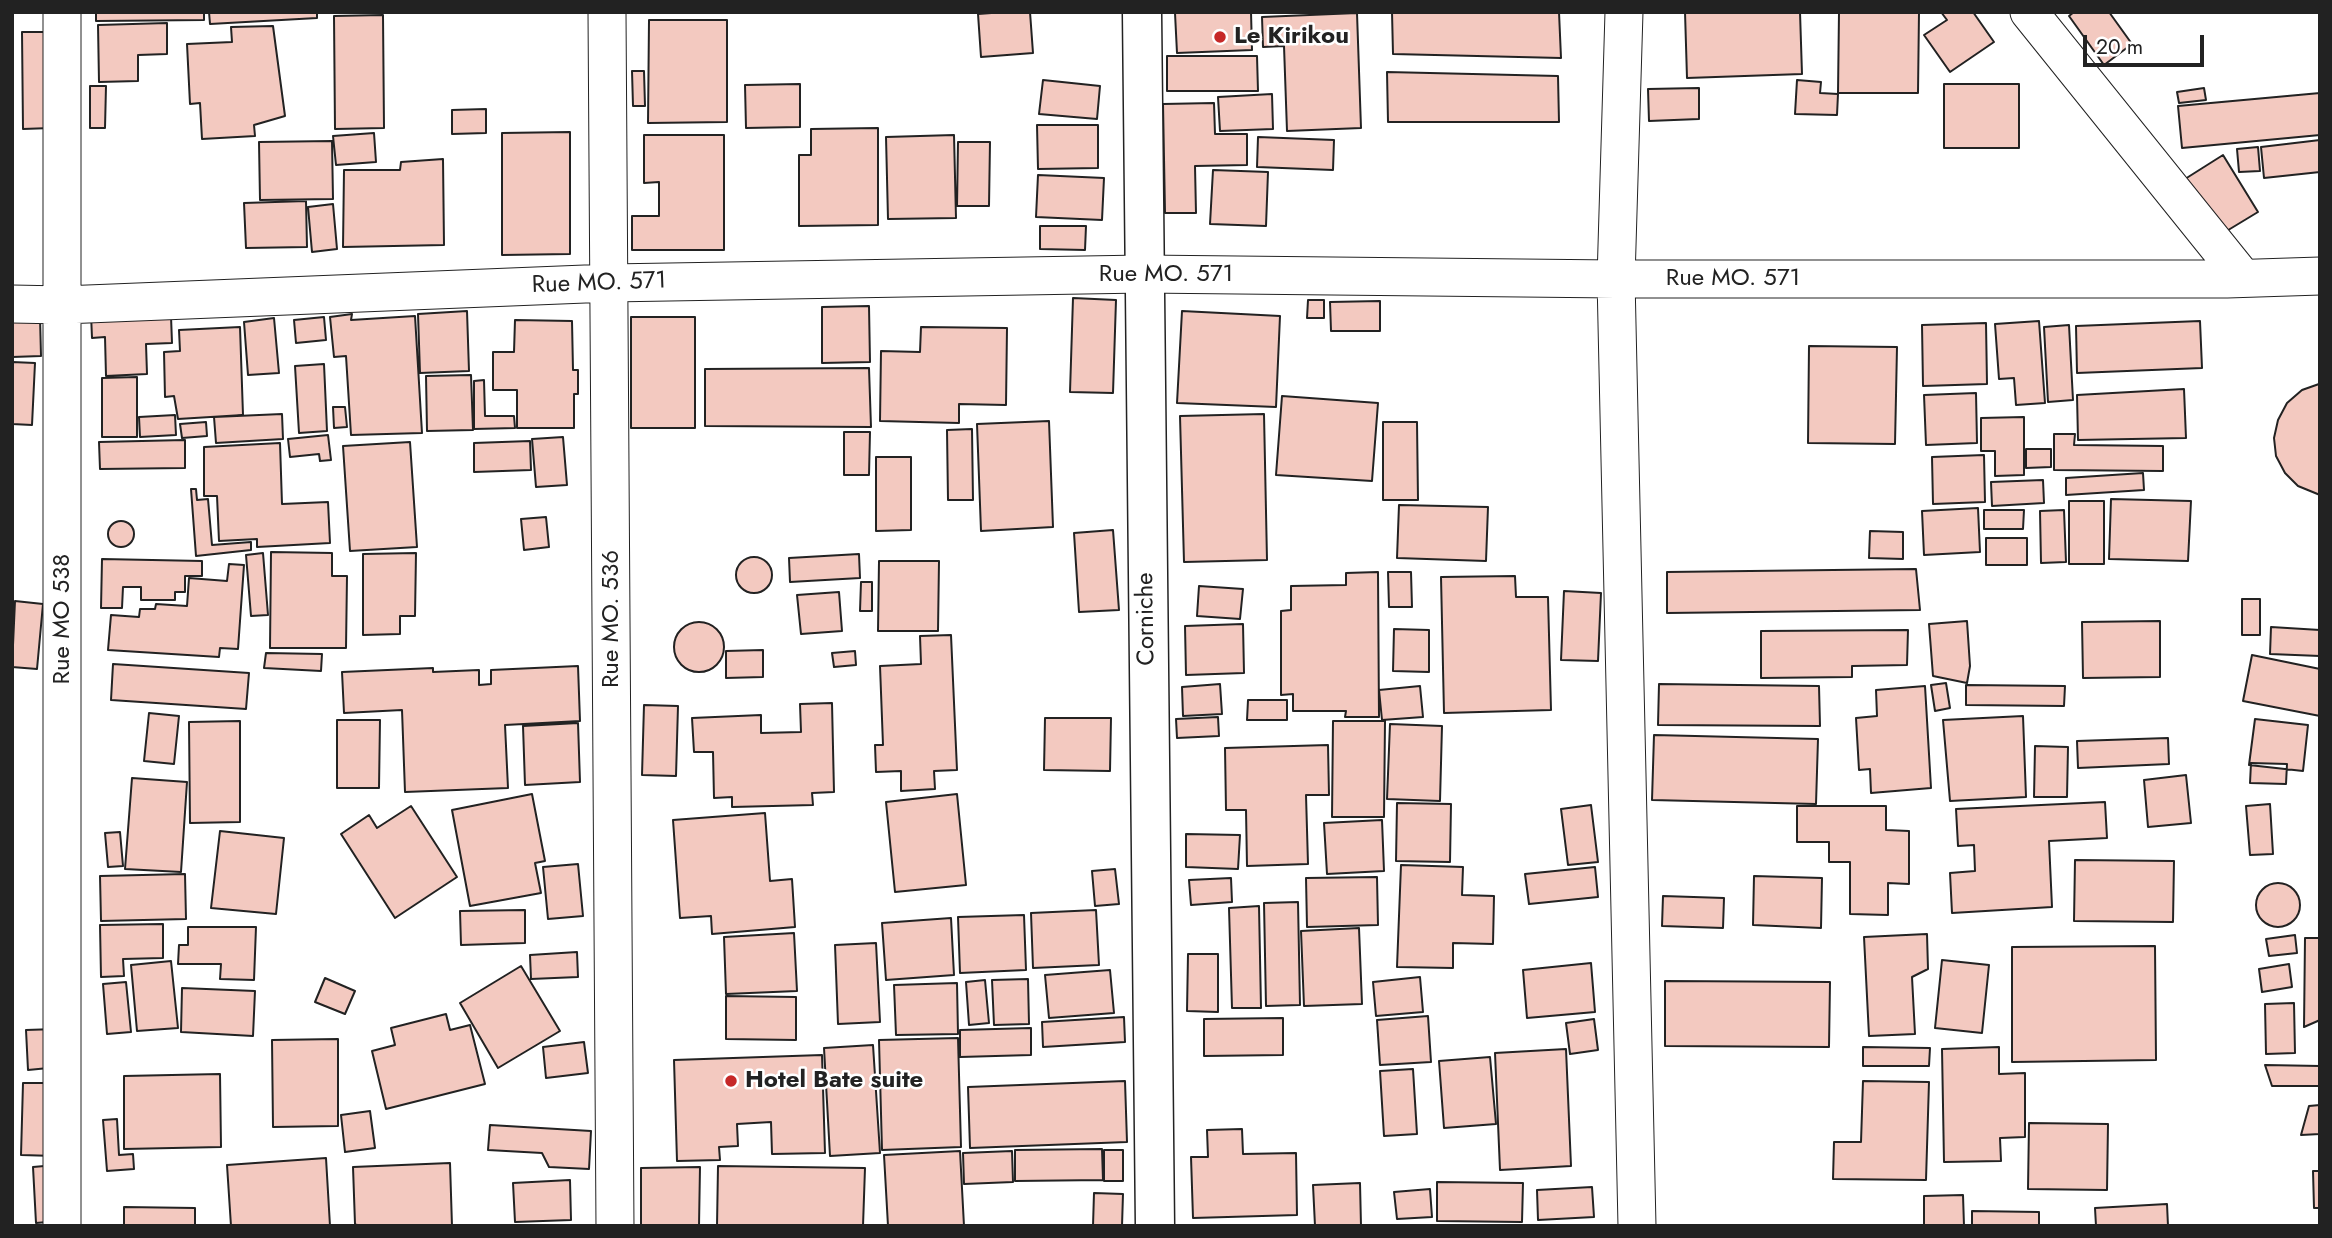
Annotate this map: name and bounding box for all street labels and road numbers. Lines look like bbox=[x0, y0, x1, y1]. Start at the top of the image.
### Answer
street label: Rue MO. 571 bbox=[1099, 261, 1233, 289]
street label: Rue MO. 571 bbox=[1666, 265, 1800, 293]
street label: Rue MO. 571 bbox=[531, 267, 667, 301]
street label: Rue MO. 536 bbox=[598, 550, 626, 688]
street label: Rue MO 538 bbox=[49, 554, 77, 684]
street label: Corniche bbox=[1132, 572, 1162, 666]

